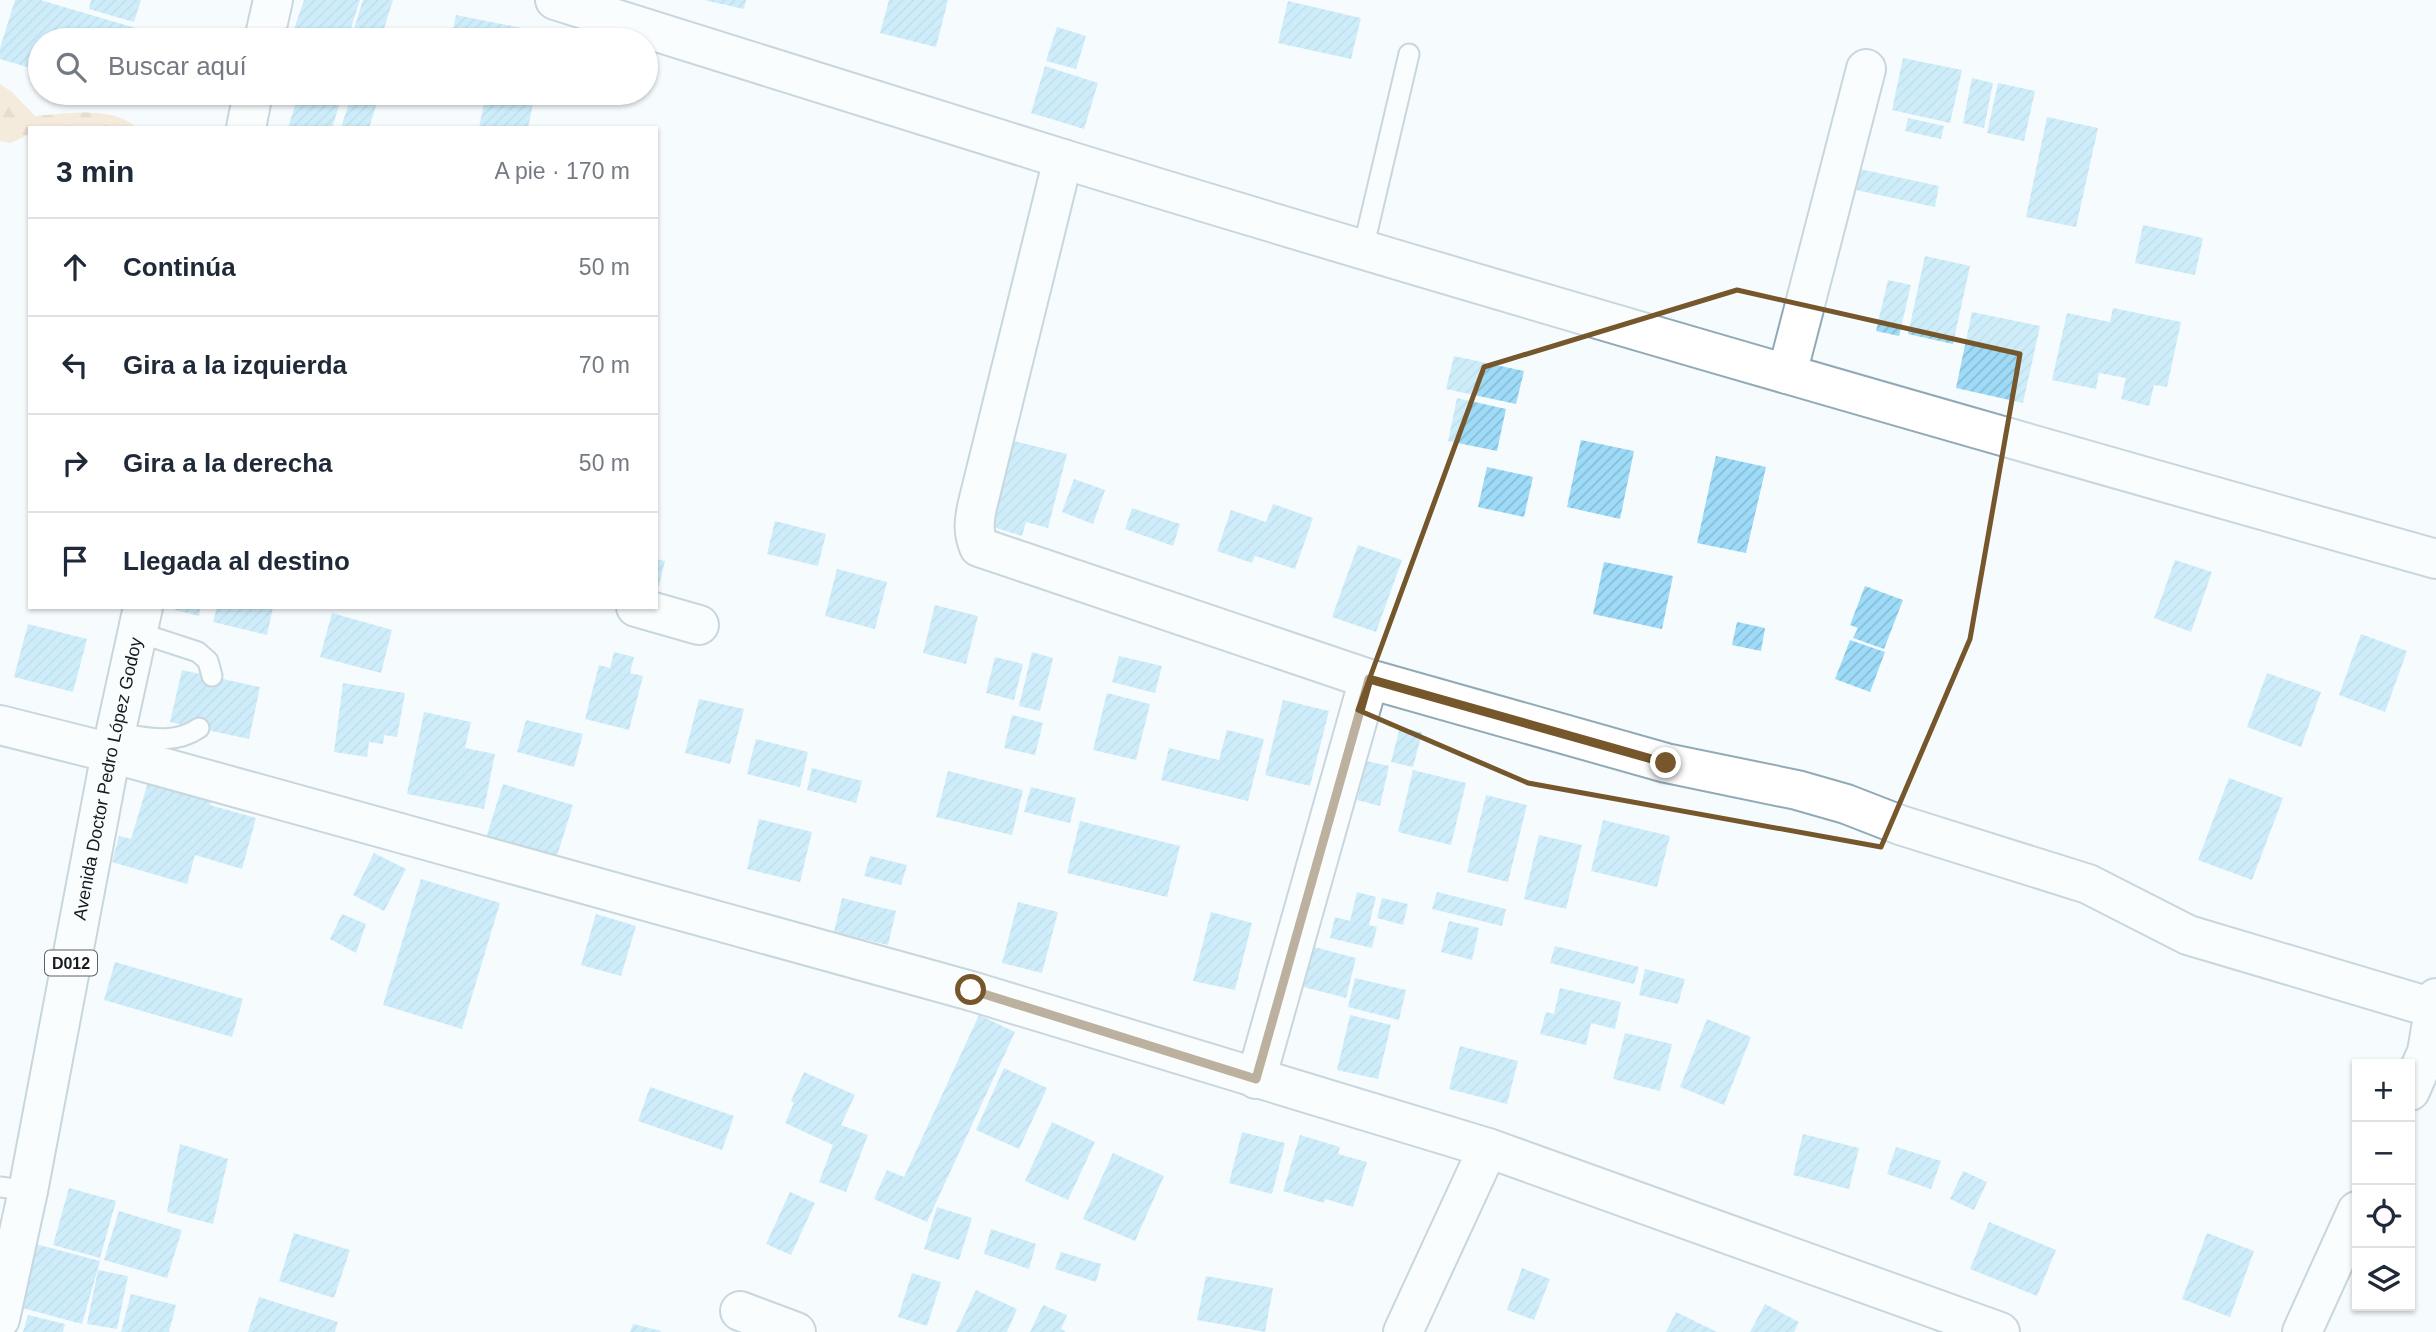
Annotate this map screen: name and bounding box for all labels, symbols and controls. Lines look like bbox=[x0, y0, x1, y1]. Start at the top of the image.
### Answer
search box bbox=[28, 28, 658, 105]
icon: search bbox=[52, 48, 90, 86]
text: Buscar aquí bbox=[108, 51, 247, 81]
text: 3 min bbox=[56, 155, 134, 188]
text: A pie · 170 m bbox=[494, 158, 630, 184]
icon: ahead bbox=[56, 248, 94, 286]
text: Continúa bbox=[123, 252, 236, 282]
text: 50 m bbox=[579, 254, 630, 280]
icon: left bbox=[56, 346, 94, 384]
text: Gira a la izquierda bbox=[123, 350, 347, 380]
text: 70 m bbox=[579, 352, 630, 378]
icon: right bbox=[56, 444, 94, 482]
text: Gira a la derecha bbox=[123, 448, 333, 478]
text: 50 m bbox=[579, 450, 630, 476]
icon: arrive bbox=[56, 542, 94, 580]
text: Llegada al destino bbox=[123, 546, 350, 576]
street label: Avenida Doctor Pedro López Godoy bbox=[70, 635, 146, 922]
route end bbox=[1650, 747, 1681, 778]
road number: D012 bbox=[45, 951, 97, 976]
route start bbox=[955, 974, 986, 1005]
map controls bbox=[2352, 1059, 2415, 1311]
button: + bbox=[2352, 1059, 2415, 1122]
button: − bbox=[2352, 1122, 2415, 1185]
button: locate bbox=[2352, 1185, 2415, 1248]
button: layers bbox=[2352, 1248, 2415, 1311]

